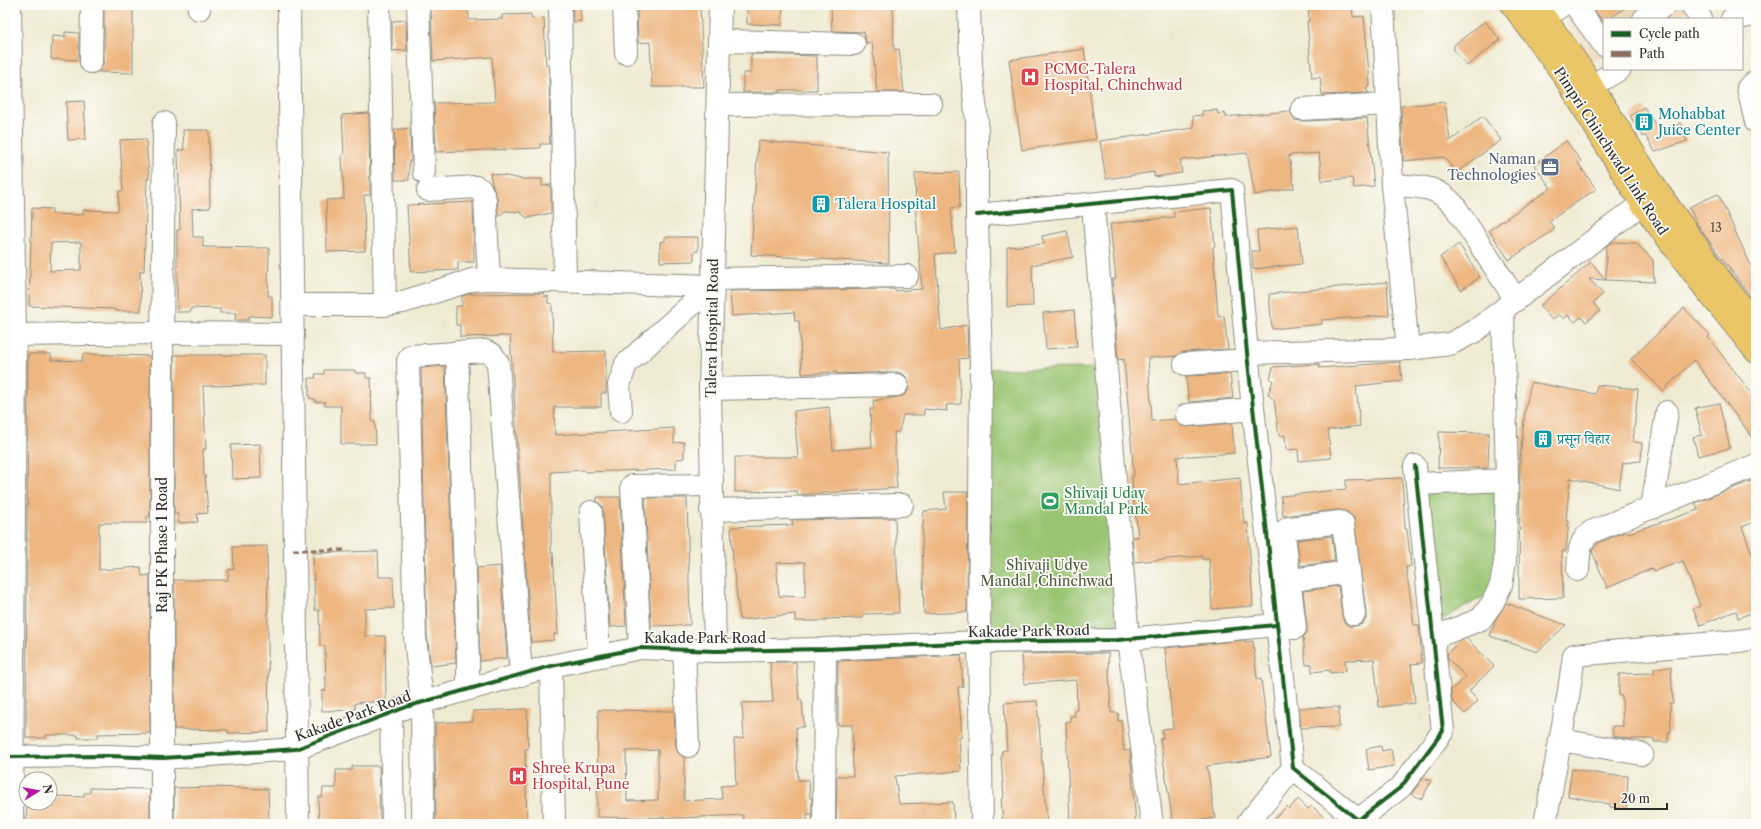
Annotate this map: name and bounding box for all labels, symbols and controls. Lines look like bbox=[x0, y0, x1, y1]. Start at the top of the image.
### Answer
legend bbox=[1603, 18, 1743, 70]
text: Cycle path bbox=[1639, 26, 1700, 41]
text: Path bbox=[1639, 46, 1665, 61]
place label: PCMC-Talera Hospital, Chinchwad bbox=[1044, 60, 1183, 94]
street label: Pimpri Chinchwad Link Road bbox=[1550, 64, 1672, 239]
hospital icon: PCMC-Talera Hospital, Chinchwad bbox=[1019, 66, 1041, 88]
place label: Mohabbat Juice Center bbox=[1656, 105, 1741, 139]
building icon: Mohabbat Juice Center bbox=[1633, 111, 1655, 133]
place label: Naman Technologies bbox=[1447, 150, 1536, 184]
office icon: Naman Technologies bbox=[1539, 156, 1561, 178]
building icon: Talera Hospital bbox=[810, 193, 832, 215]
place label: Talera Hospital bbox=[835, 195, 936, 213]
house number: 13 bbox=[1710, 220, 1722, 235]
street label: Talera Hospital Road bbox=[702, 258, 722, 398]
building icon: प्रसून विहार bbox=[1532, 428, 1554, 450]
place label: प्रसून विहार bbox=[1556, 430, 1611, 449]
street label: Raj PK Phase 1 Road bbox=[153, 476, 171, 613]
place label: Shivaji Uday Mandal Park bbox=[1064, 484, 1149, 518]
sports icon: Shivaji Uday Mandal Park bbox=[1039, 490, 1061, 512]
park label: Shivaji Udye Mandal ,Chinchwad bbox=[981, 556, 1114, 590]
street label: Kakade Park Road bbox=[968, 621, 1091, 641]
street label: Kakade Park Road bbox=[644, 629, 766, 647]
street label: Kakade Park Road bbox=[293, 687, 414, 745]
place label: Shree Krupa Hospital, Pune bbox=[532, 759, 630, 793]
hospital icon: Shree Krupa Hospital, Pune bbox=[507, 765, 529, 787]
north arrow bbox=[18, 771, 58, 811]
text: N bbox=[40, 783, 56, 796]
scale bar bbox=[1615, 785, 1667, 811]
text: 20 m bbox=[1621, 791, 1650, 806]

